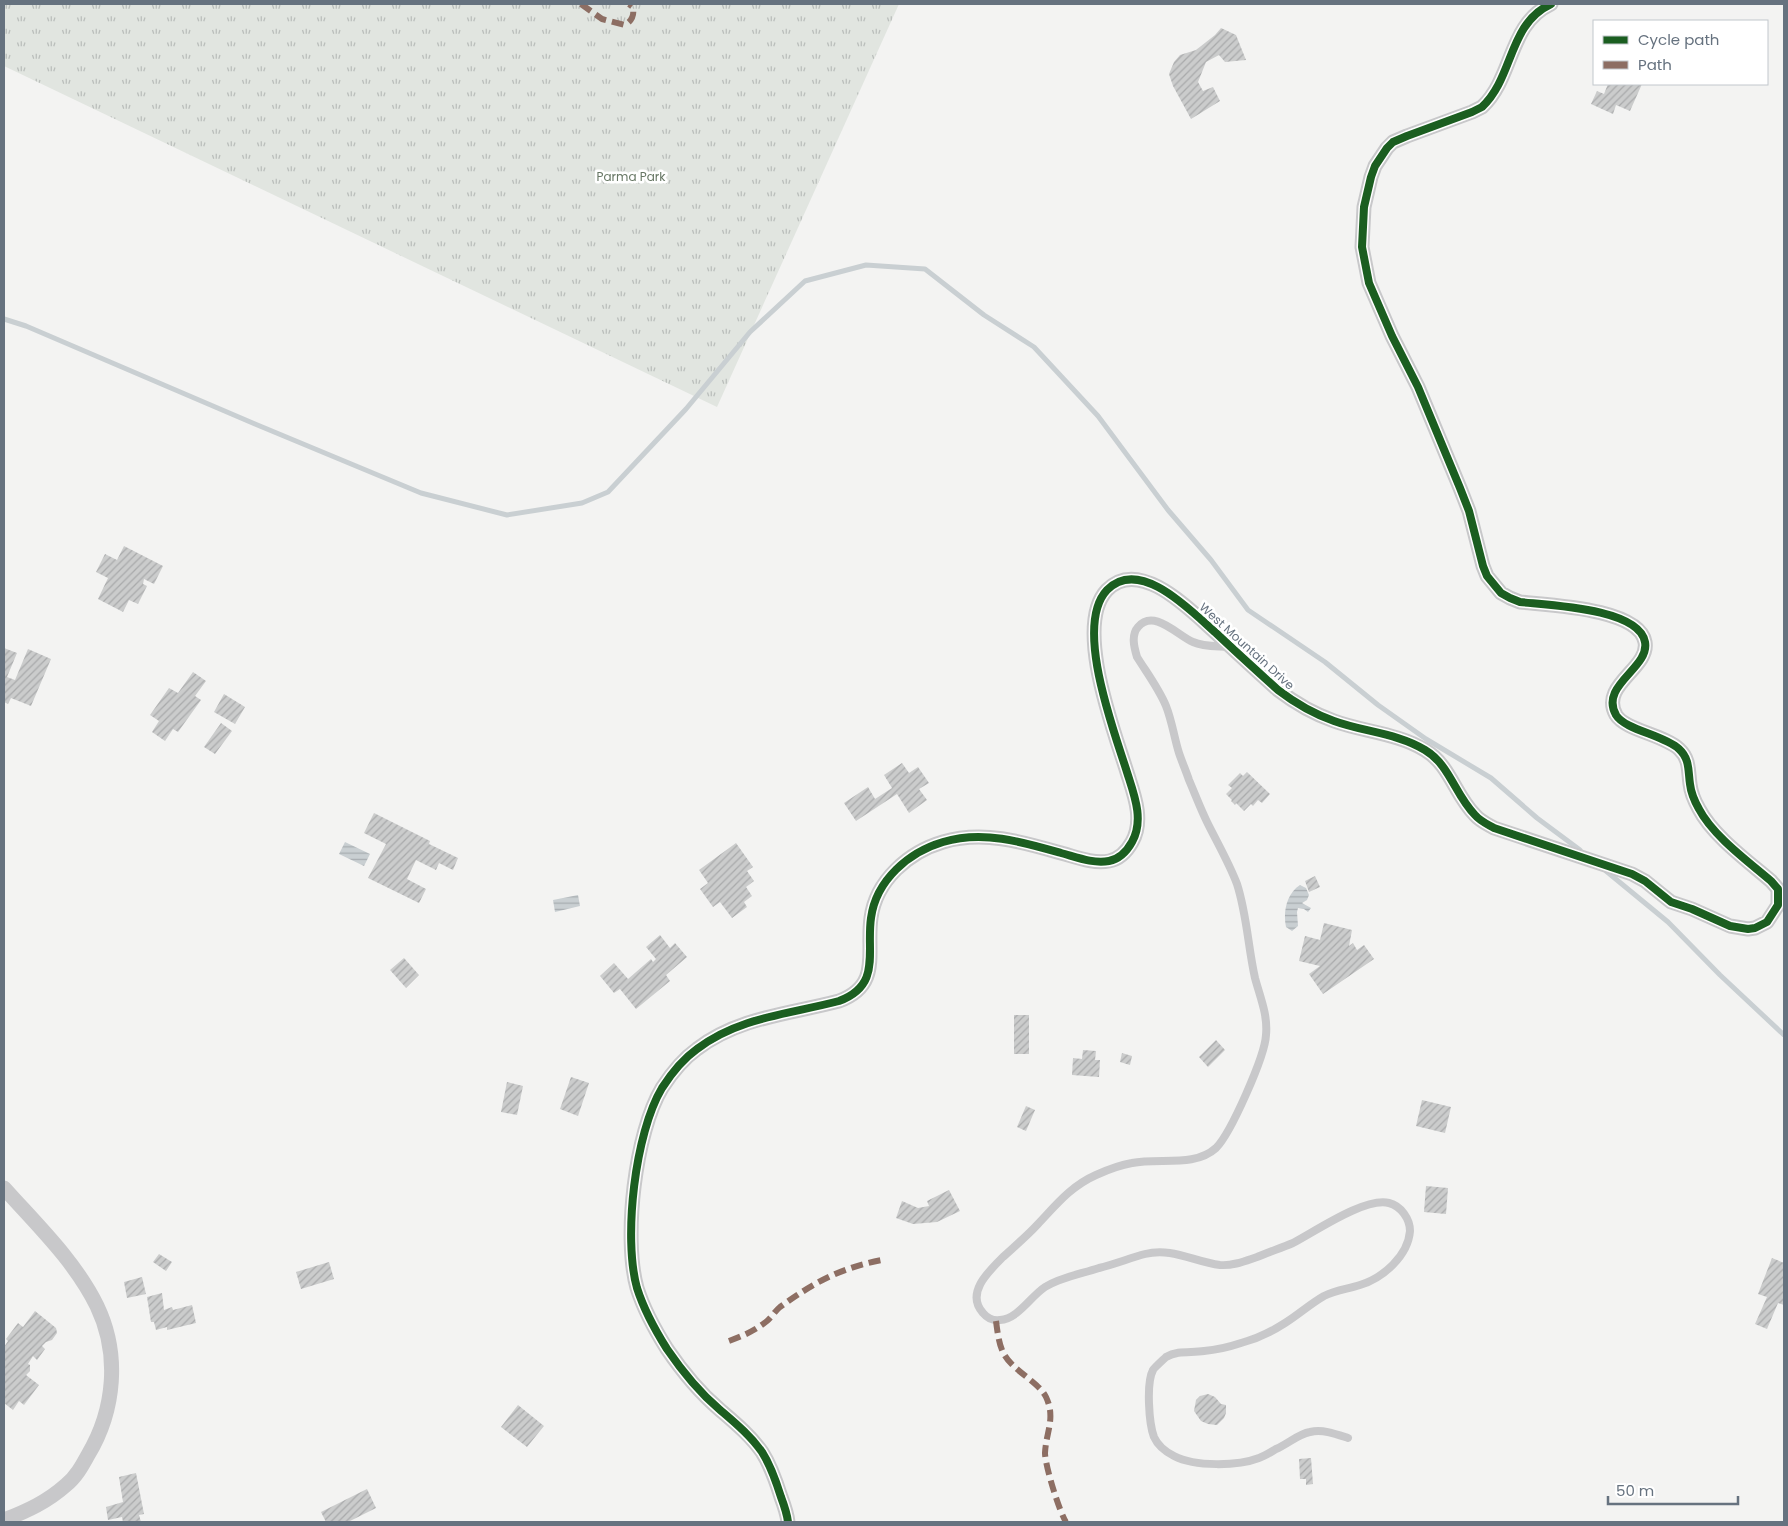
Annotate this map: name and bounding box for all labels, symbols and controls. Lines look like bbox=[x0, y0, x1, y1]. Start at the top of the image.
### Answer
legend bbox=[1593, 20, 1768, 85]
text: Cycle path bbox=[1638, 29, 1719, 50]
text: Path bbox=[1638, 54, 1672, 75]
park label: Parma Park bbox=[597, 168, 666, 185]
street label: West Mountain Drive bbox=[1196, 599, 1298, 693]
scale bar bbox=[1608, 1474, 1738, 1506]
text: 50 m bbox=[1616, 1480, 1654, 1501]

